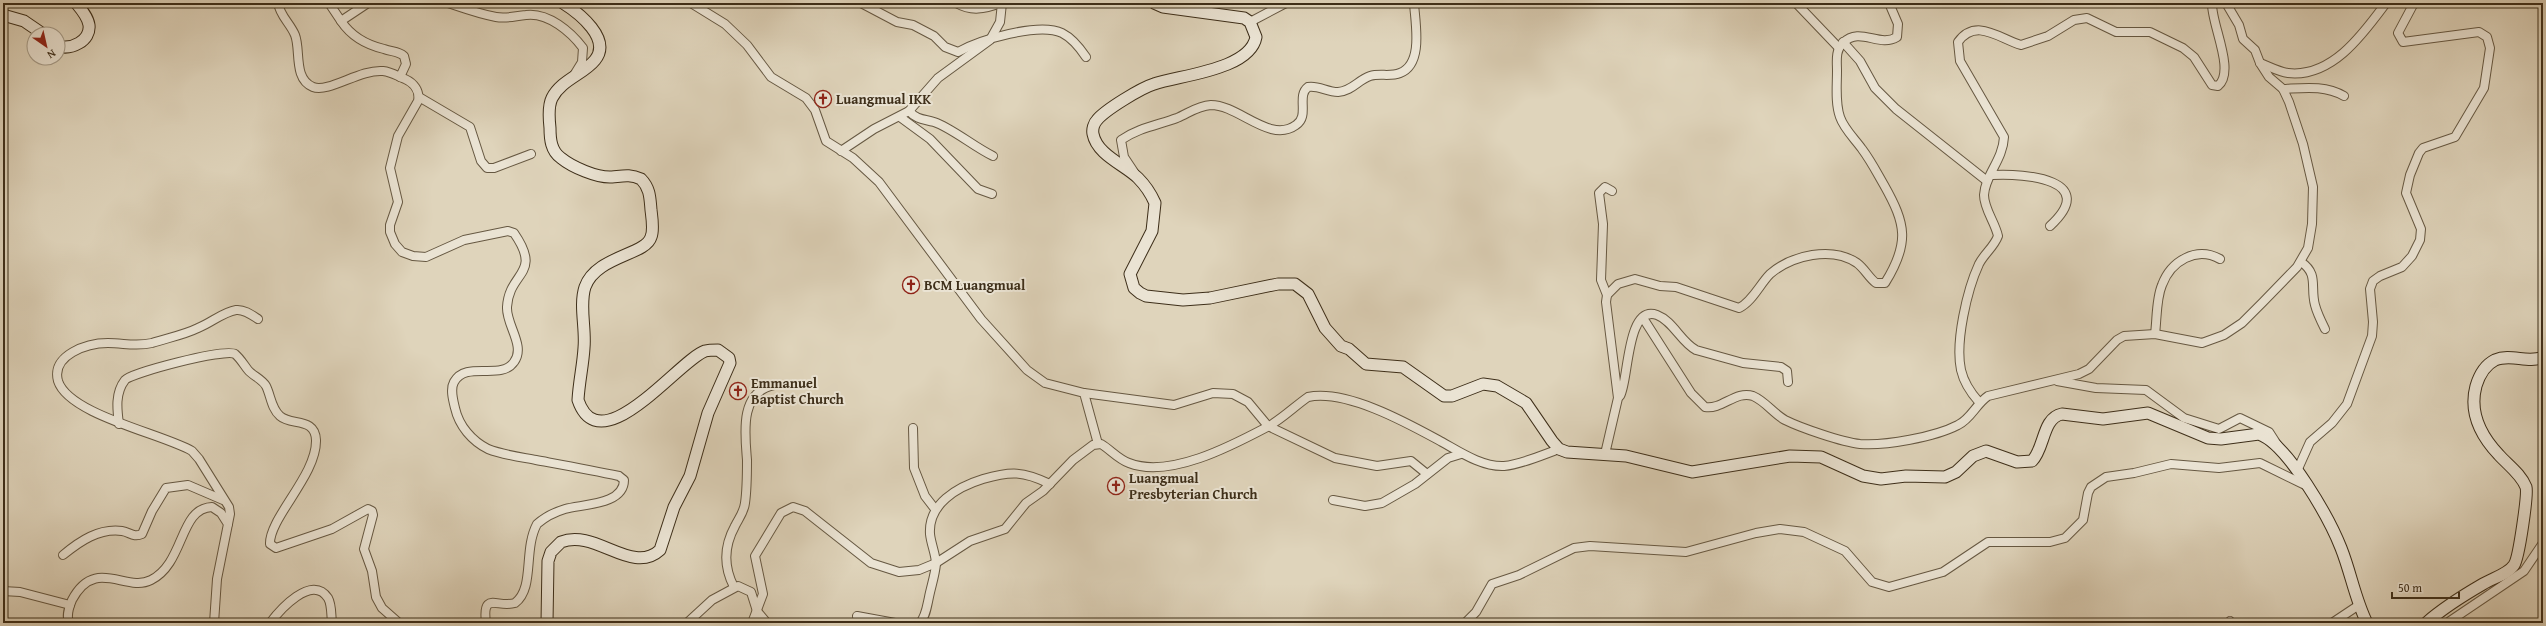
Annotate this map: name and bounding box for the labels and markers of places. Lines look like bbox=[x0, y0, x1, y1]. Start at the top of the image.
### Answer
church icon: Luangmual IKK bbox=[813, 89, 833, 109]
place label: Luangmual IKK bbox=[836, 89, 931, 109]
church icon: BCM Luangmual bbox=[901, 275, 921, 295]
place label: BCM Luangmual bbox=[924, 275, 1026, 295]
place label: Emmanuel Baptist Church bbox=[751, 373, 845, 409]
church icon: Emmanuel Baptist Church bbox=[728, 381, 748, 401]
place label: Luangmual Presbyterian Church bbox=[1129, 468, 1258, 504]
church icon: Luangmual Presbyterian Church bbox=[1106, 476, 1126, 496]

